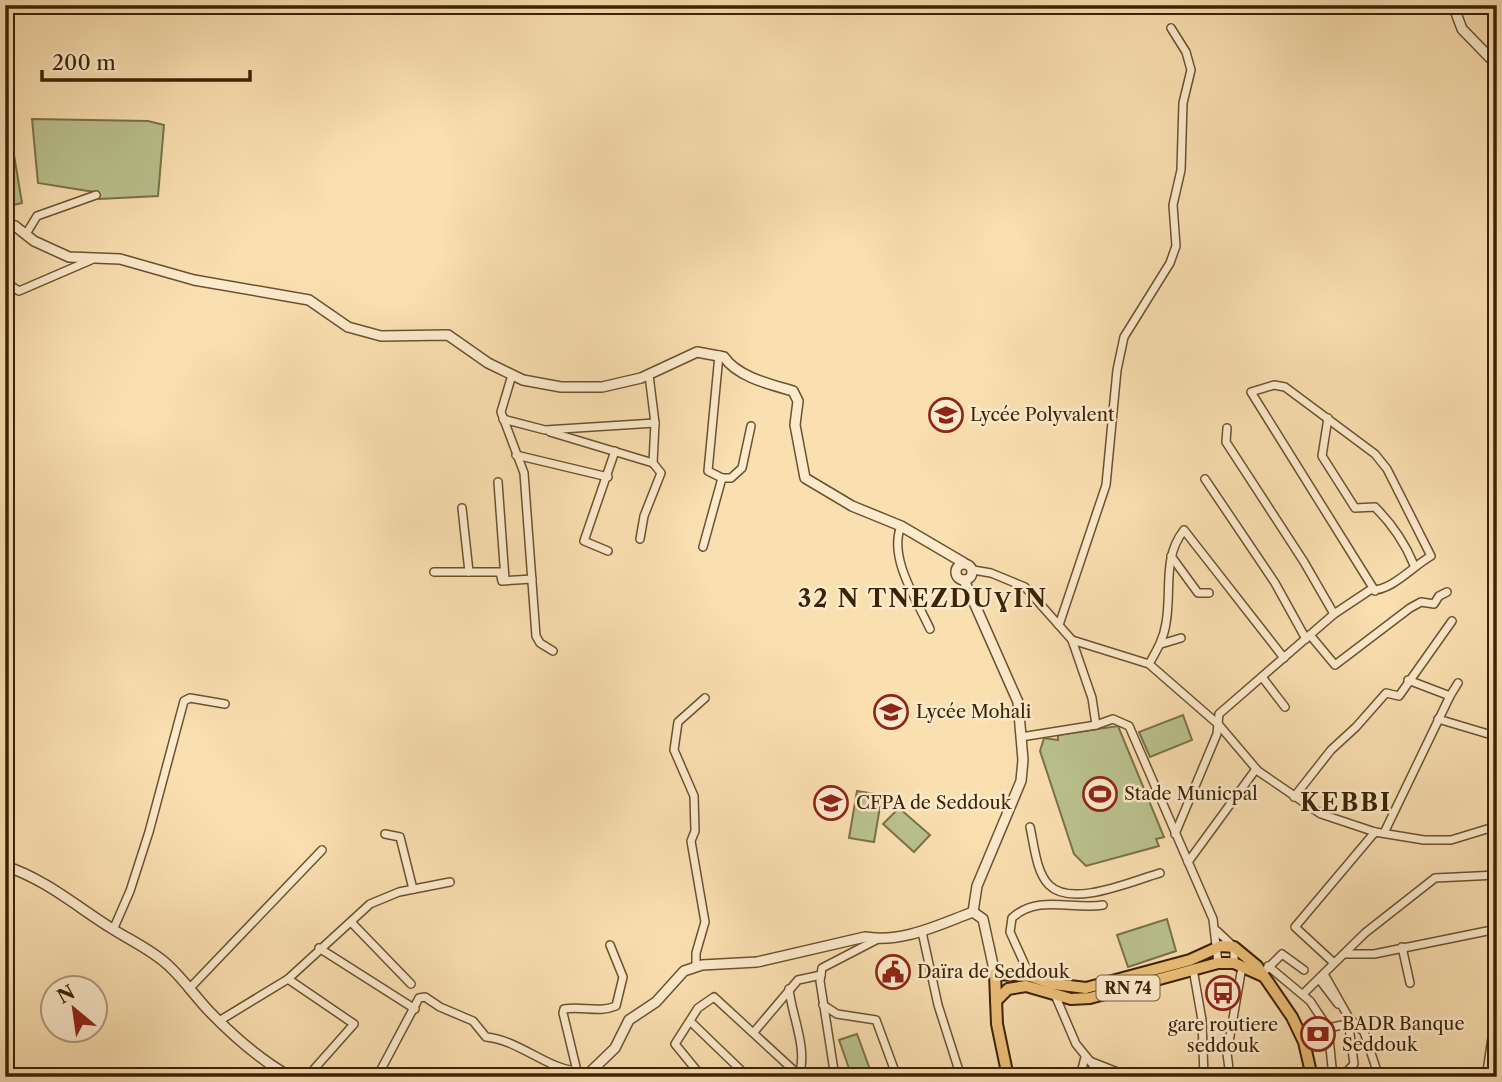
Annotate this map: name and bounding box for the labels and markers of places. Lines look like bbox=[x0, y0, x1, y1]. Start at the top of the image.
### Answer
school or university icon: Lycée Polyvalent bbox=[927, 396, 965, 434]
place label: Lycée Polyvalent bbox=[970, 404, 1115, 426]
school or university icon: Lycée Mohali bbox=[872, 693, 910, 731]
place label: Lycée Mohali bbox=[916, 701, 1032, 723]
sports icon: Stade Municpal bbox=[1081, 775, 1119, 813]
place label: Stade Municpal bbox=[1124, 783, 1258, 805]
school or university icon: CFPA de Seddouk bbox=[812, 784, 850, 822]
place label: CFPA de Seddouk bbox=[856, 792, 1013, 814]
public building icon: Daïra de Seddouk bbox=[874, 953, 912, 991]
place label: Daïra de Seddouk bbox=[917, 961, 1071, 983]
bus stop icon: gare routiere seddouk bbox=[1204, 974, 1242, 1012]
place label: BADR Banque Seddouk bbox=[1342, 1013, 1465, 1056]
place label: gare routiere seddouk bbox=[1168, 1014, 1278, 1057]
bank icon: BADR Banque Seddouk bbox=[1299, 1015, 1337, 1053]

